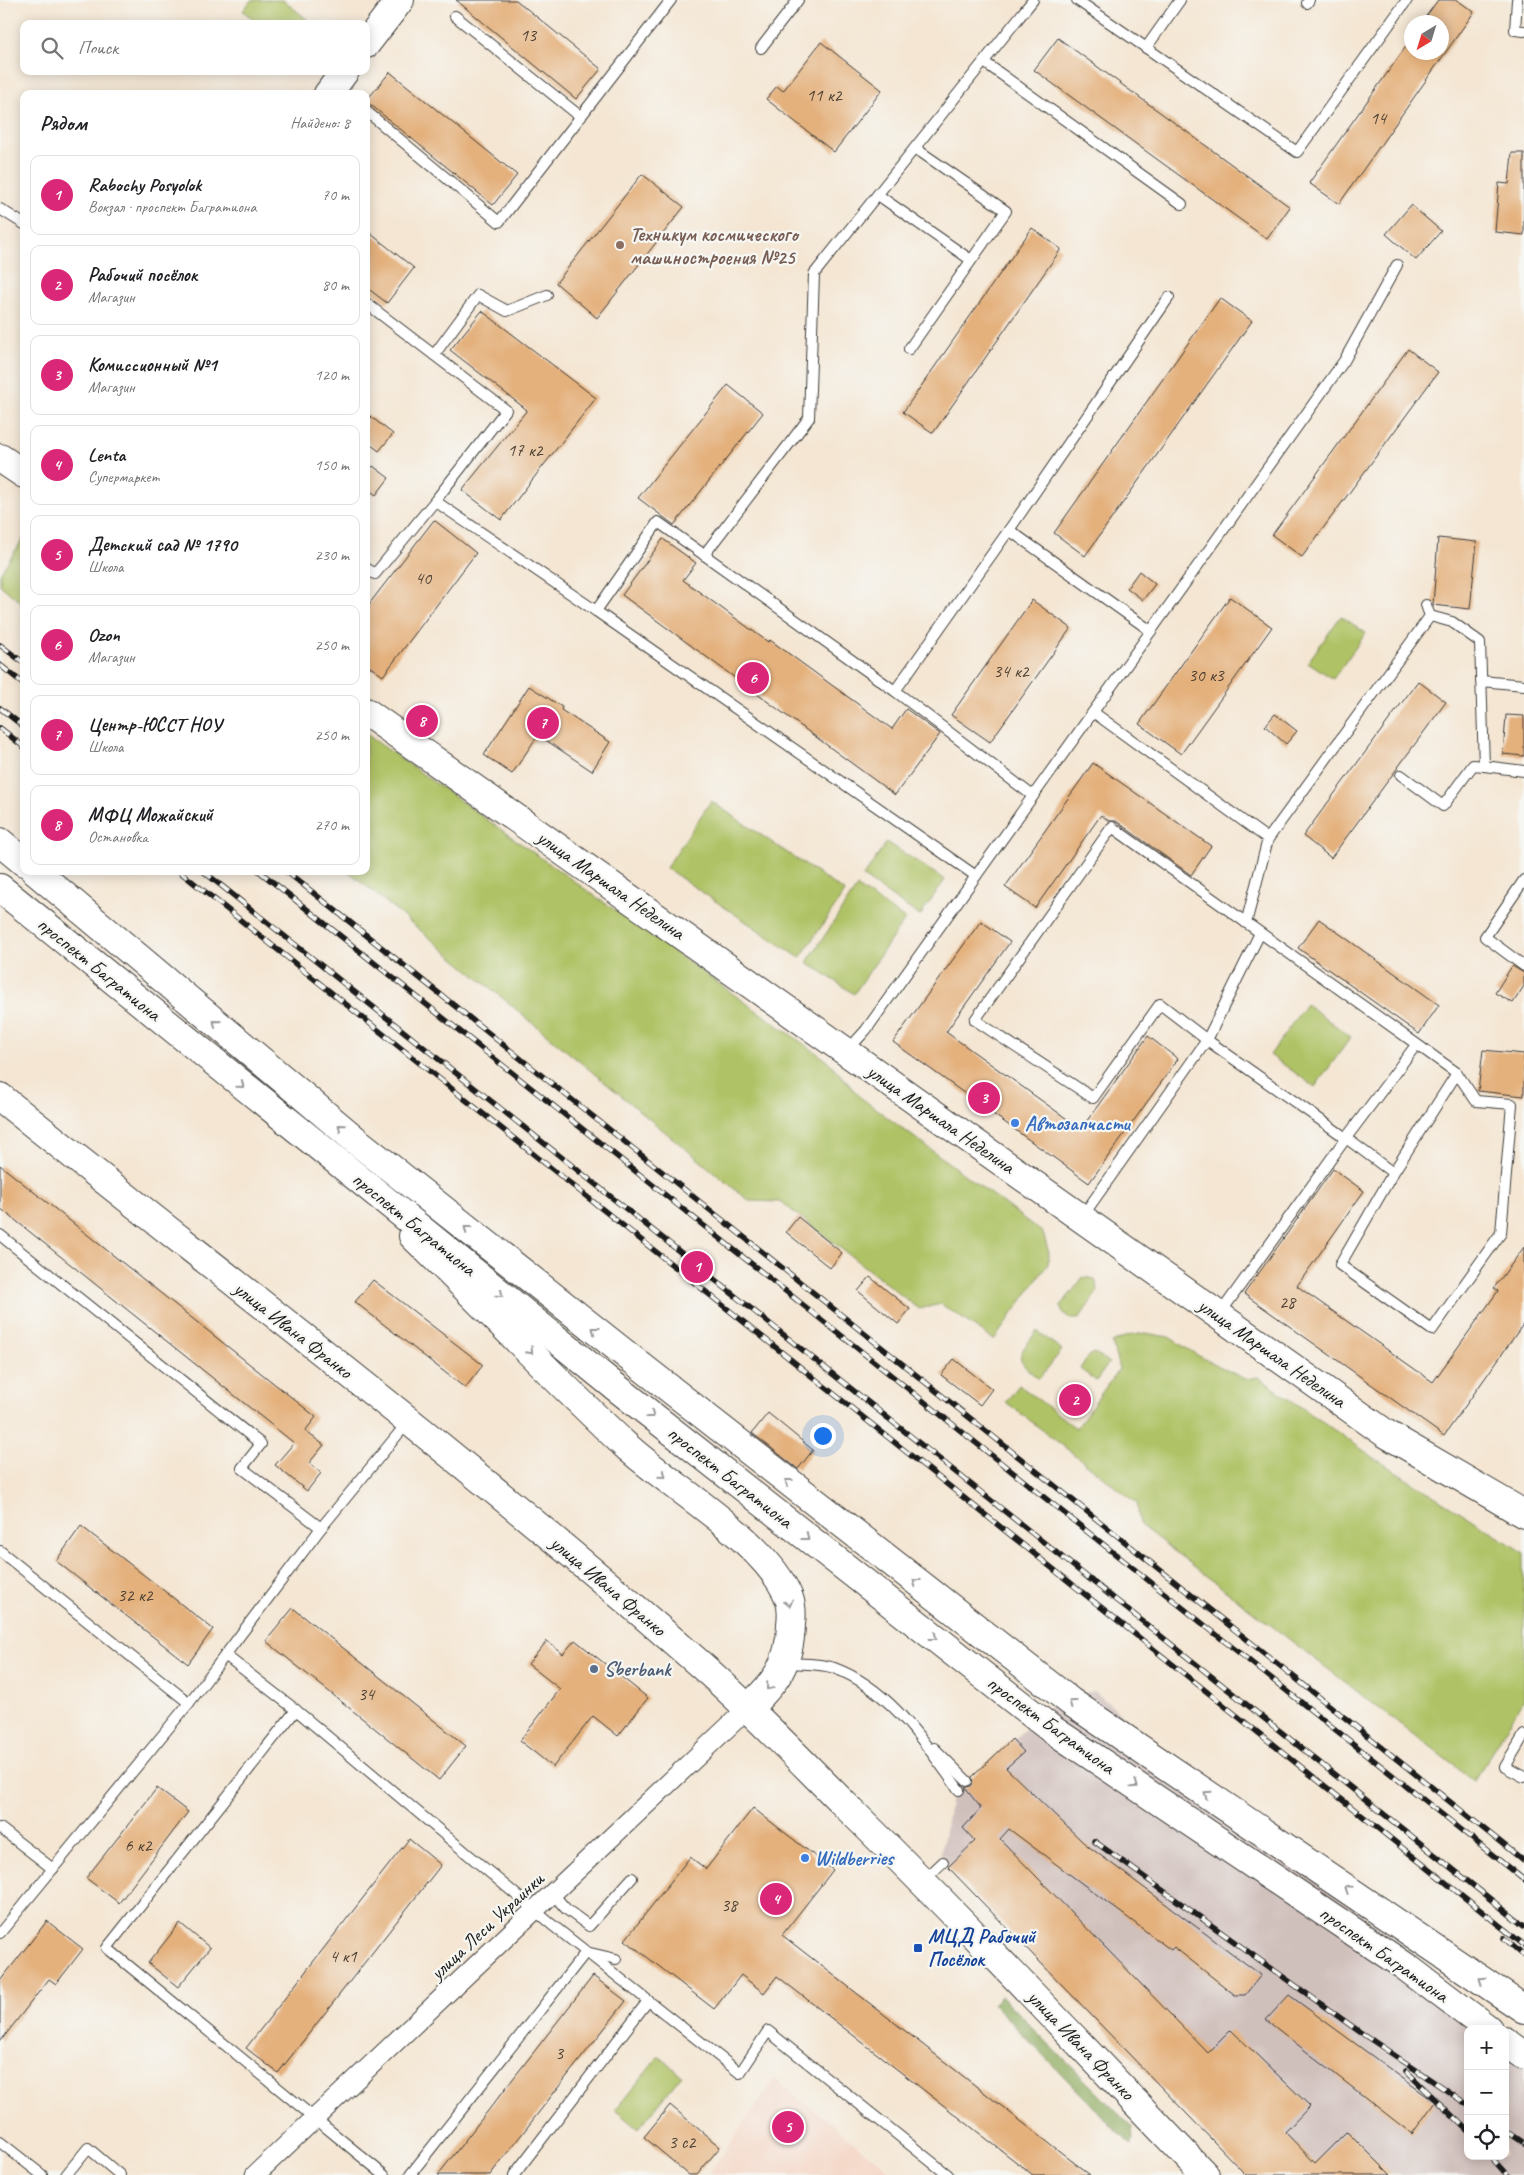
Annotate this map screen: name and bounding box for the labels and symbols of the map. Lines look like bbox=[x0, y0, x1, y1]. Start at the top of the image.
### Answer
north arrow bbox=[1404, 15, 1449, 60]
house number: 13 bbox=[520, 24, 538, 46]
house number: 11 к2 bbox=[806, 84, 844, 106]
house number: 14 bbox=[1370, 107, 1388, 129]
place label: Техникум космического машиностроения №25 bbox=[630, 222, 800, 270]
marker: Техникум космического машиностроения №25 bbox=[614, 239, 626, 251]
house number: 17 к2 bbox=[507, 439, 545, 461]
house number: 40 bbox=[415, 567, 433, 589]
pin: 6 bbox=[737, 659, 769, 697]
house number: 34 к2 bbox=[993, 660, 1031, 682]
house number: 30 к3 bbox=[1188, 664, 1226, 686]
pin: 8 bbox=[406, 702, 438, 740]
pin: 7 bbox=[527, 704, 559, 742]
street label: улица Маршала Неделина bbox=[532, 824, 691, 946]
street label: проспект Багратиона bbox=[32, 911, 167, 1027]
one-way arrow bbox=[213, 1020, 222, 1028]
street label: улица Маршала Неделина bbox=[862, 1058, 1021, 1180]
one-way arrow bbox=[236, 1079, 245, 1088]
pin: 3 bbox=[968, 1079, 1000, 1117]
place label: Автозапчасти bbox=[1025, 1111, 1131, 1136]
marker: Автозапчасти bbox=[1009, 1117, 1021, 1129]
one-way arrow bbox=[337, 1124, 346, 1133]
street label: проспект Багратиона bbox=[347, 1166, 482, 1282]
one-way arrow bbox=[464, 1225, 473, 1234]
pin: 1 bbox=[681, 1248, 713, 1286]
street label: улица Ивана Франко bbox=[228, 1275, 358, 1385]
one-way arrow bbox=[494, 1288, 503, 1296]
house number: 28 bbox=[1279, 1291, 1297, 1313]
street label: улица Маршала Неделина bbox=[1193, 1292, 1352, 1414]
one-way arrow bbox=[591, 1326, 600, 1335]
one-way arrow bbox=[525, 1345, 534, 1354]
pin: 2 bbox=[1059, 1381, 1091, 1419]
one-way arrow bbox=[645, 1409, 654, 1417]
street label: проспект Багратиона bbox=[662, 1420, 799, 1534]
your location bbox=[810, 1423, 836, 1449]
one-way arrow bbox=[657, 1470, 666, 1478]
one-way arrow bbox=[785, 1479, 794, 1487]
street label: улица Ивана Франко bbox=[544, 1530, 672, 1642]
one-way arrow bbox=[800, 1531, 809, 1539]
one-way arrow bbox=[913, 1579, 922, 1587]
house number: 32 к2 bbox=[117, 1584, 155, 1606]
one-way arrow bbox=[783, 1598, 794, 1607]
one-way arrow bbox=[928, 1632, 937, 1640]
place label: Sberbank bbox=[604, 1657, 672, 1682]
marker: Sberbank bbox=[588, 1663, 600, 1675]
street label: проспект Багратиона bbox=[982, 1670, 1121, 1781]
one-way arrow bbox=[765, 1682, 774, 1691]
house number: 34 bbox=[358, 1683, 376, 1705]
one-way arrow bbox=[1068, 1700, 1078, 1709]
one-way arrow bbox=[1130, 1779, 1139, 1789]
one-way arrow bbox=[1203, 1791, 1213, 1800]
house number: 6 к2 bbox=[124, 1834, 153, 1856]
place label: Wildberries bbox=[815, 1846, 895, 1871]
marker: Wildberries bbox=[799, 1852, 811, 1864]
street label: улица Леси Украинки bbox=[424, 1866, 550, 1986]
pin: 4 bbox=[760, 1880, 792, 1918]
one-way arrow bbox=[1344, 1886, 1354, 1895]
house number: 38 bbox=[721, 1894, 739, 1916]
street label: проспект Багратиона bbox=[1315, 1900, 1454, 2009]
place label: МЦД Рабочий Посёлок bbox=[928, 1924, 1037, 1972]
marker: МЦД Рабочий Посёлок bbox=[912, 1942, 924, 1954]
house number: 4 к1 bbox=[329, 1945, 357, 1967]
one-way arrow bbox=[1479, 1977, 1488, 1986]
street label: улица Ивана Франко bbox=[1022, 1984, 1140, 2106]
house number: 3 bbox=[555, 2042, 565, 2064]
pin: 5 bbox=[772, 2108, 804, 2146]
house number: 3 с2 bbox=[669, 2131, 697, 2153]

